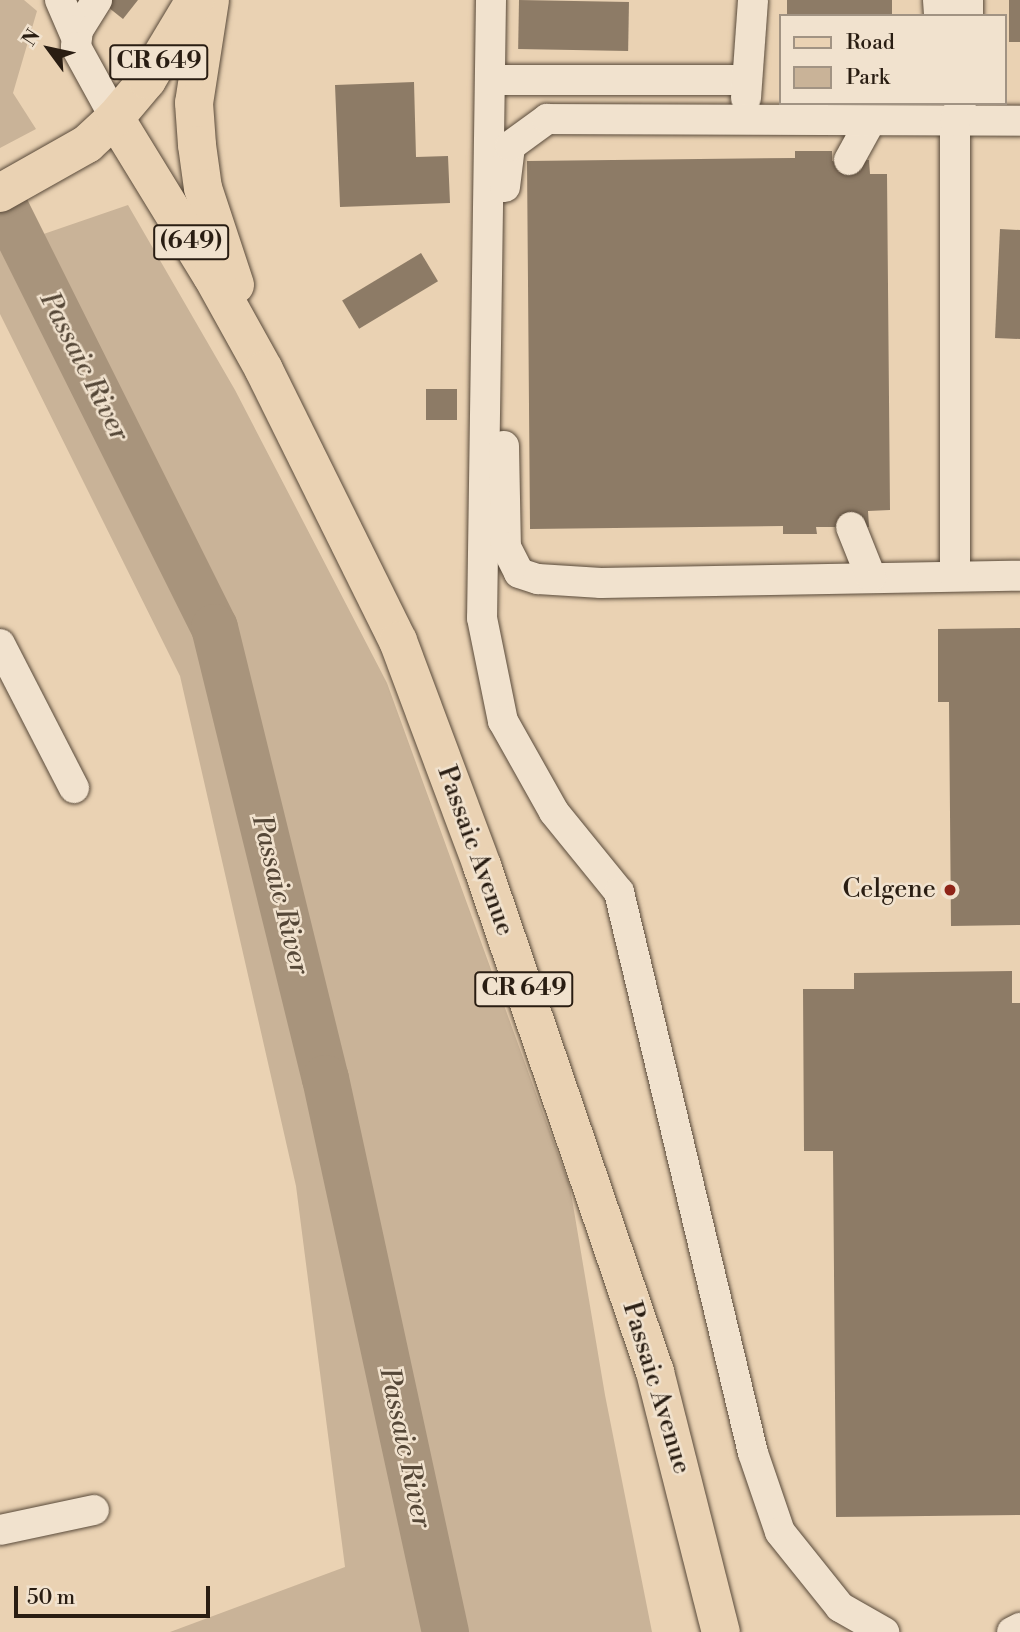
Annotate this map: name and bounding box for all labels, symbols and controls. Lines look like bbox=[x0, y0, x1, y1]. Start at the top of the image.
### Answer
north arrow bbox=[14, 14, 84, 84]
legend bbox=[778, 14, 1006, 105]
text: N bbox=[17, 25, 46, 50]
text: Road bbox=[846, 30, 895, 56]
road number: CR 649 bbox=[108, 42, 210, 82]
text: Park bbox=[846, 65, 890, 91]
road number: (649) bbox=[152, 222, 230, 262]
water label: Passaic River bbox=[32, 287, 136, 447]
street label: Passaic Avenue bbox=[430, 762, 520, 940]
water label: Passaic River bbox=[244, 812, 316, 978]
place label: Celgene bbox=[842, 874, 936, 906]
marker: Celgene bbox=[942, 882, 958, 898]
road number: CR 649 bbox=[473, 968, 575, 1009]
street label: Passaic Avenue bbox=[615, 1298, 697, 1478]
water label: Passaic River bbox=[372, 1365, 438, 1531]
scale bar bbox=[18, 1572, 214, 1616]
text: 50 m bbox=[27, 1585, 75, 1611]

